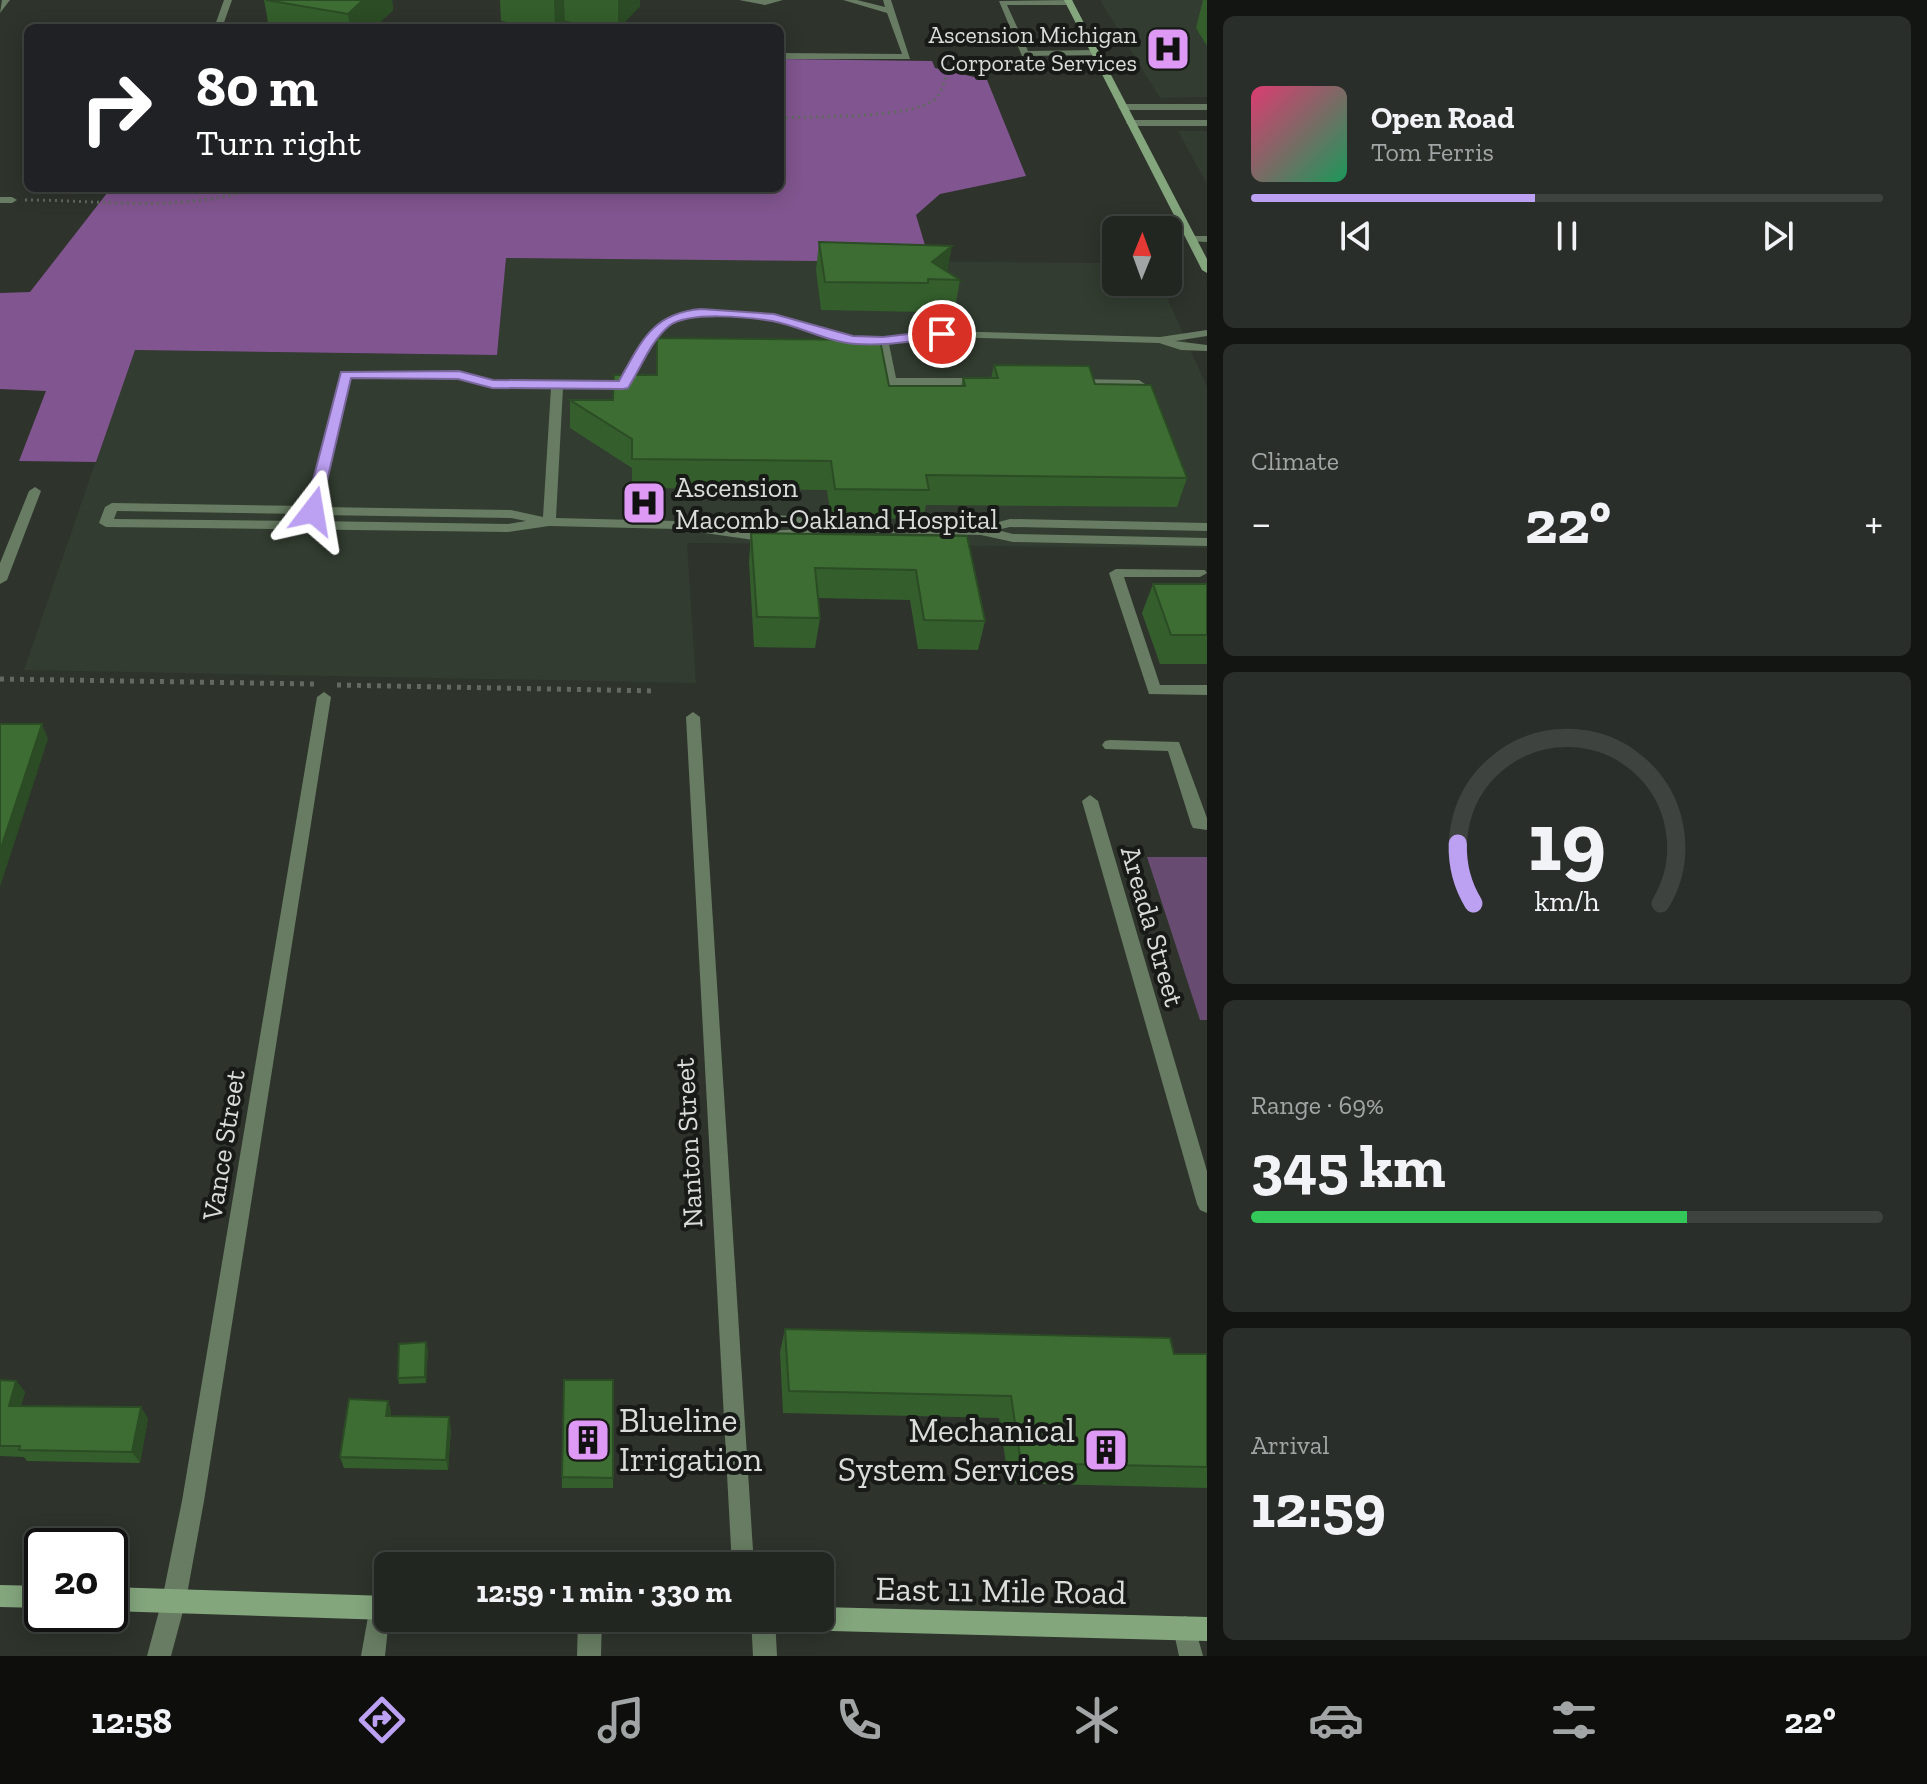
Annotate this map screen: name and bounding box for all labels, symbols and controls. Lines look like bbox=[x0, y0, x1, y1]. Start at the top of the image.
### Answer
place label: Ascension Michigan Corporate Services bbox=[928, 20, 1137, 77]
hospital icon: Ascension Michigan Corporate Services bbox=[1144, 25, 1192, 73]
text: 80 m bbox=[196, 53, 318, 120]
icon: right bbox=[64, 56, 168, 160]
text: Open Road bbox=[1371, 100, 1514, 136]
text: Turn right bbox=[196, 121, 361, 164]
text: Tom Ferris bbox=[1371, 136, 1494, 168]
icon: previous bbox=[1334, 214, 1378, 258]
icon: pause bbox=[1545, 214, 1589, 258]
icon: next bbox=[1756, 214, 1800, 258]
north arrow bbox=[1102, 216, 1182, 296]
map controls bbox=[1102, 216, 1182, 296]
pin bbox=[908, 300, 976, 368]
icon: arrive bbox=[920, 312, 964, 356]
text: Climate bbox=[1251, 445, 1339, 477]
position arrow bbox=[271, 469, 355, 553]
place label: Ascension Macomb-Oakland Hospital bbox=[675, 471, 998, 536]
hospital icon: Ascension Macomb-Oakland Hospital bbox=[620, 479, 668, 527]
text: 22° bbox=[1525, 486, 1611, 558]
text: − bbox=[1251, 496, 1272, 549]
text: + bbox=[1864, 496, 1883, 549]
text: 19 bbox=[1528, 791, 1606, 891]
street label: Areada Street bbox=[1114, 842, 1191, 1011]
text: km/h bbox=[1534, 884, 1600, 918]
street label: Nanton Street bbox=[668, 1056, 709, 1229]
street label: Vance Street bbox=[195, 1067, 252, 1224]
text: Range · 69% bbox=[1251, 1089, 1384, 1121]
text: 345 km bbox=[1251, 1130, 1445, 1202]
place label: Blueline Irrigation bbox=[619, 1400, 763, 1480]
place label: Mechanical System Services bbox=[838, 1410, 1075, 1490]
building icon: Blueline Irrigation bbox=[564, 1416, 612, 1464]
building icon: Mechanical System Services bbox=[1082, 1426, 1130, 1474]
text: Arrival bbox=[1251, 1429, 1329, 1461]
text: 12:59 bbox=[1251, 1470, 1386, 1542]
speed limit sign: 20 bbox=[24, 1528, 128, 1632]
street label: East 11 Mile Road bbox=[875, 1568, 1127, 1613]
text: 12:59 · 1 min · 330 m bbox=[476, 1574, 732, 1610]
icon: directions bbox=[354, 1692, 410, 1748]
icon: music bbox=[593, 1692, 649, 1748]
icon: phone bbox=[831, 1692, 887, 1748]
icon: climate bbox=[1069, 1692, 1125, 1748]
icon: car bbox=[1308, 1692, 1364, 1748]
icon: filters bbox=[1546, 1692, 1602, 1748]
text: 12:58 bbox=[91, 1699, 172, 1742]
text: 22° bbox=[1784, 1699, 1836, 1742]

